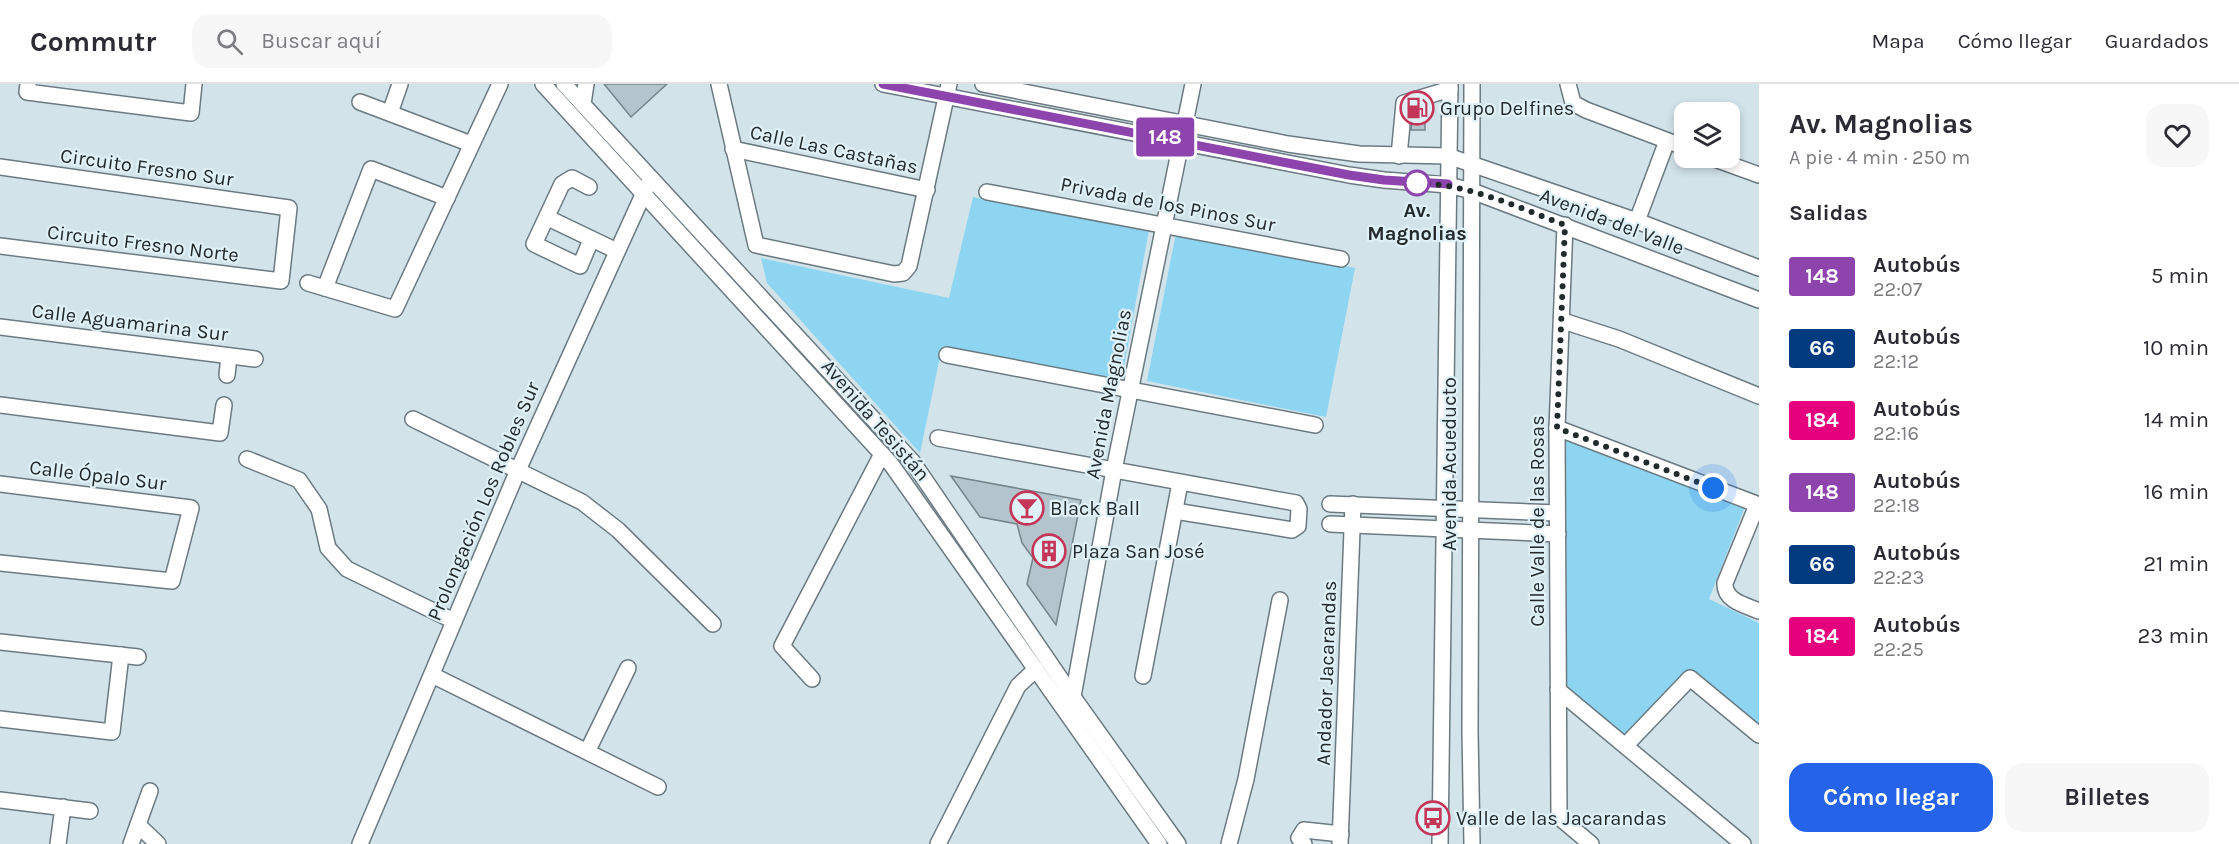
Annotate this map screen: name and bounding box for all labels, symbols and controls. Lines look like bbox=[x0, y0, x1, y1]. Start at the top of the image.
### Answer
search box bbox=[192, 14, 612, 68]
text: Commutr bbox=[30, 25, 156, 58]
icon: search bbox=[213, 25, 246, 58]
text: Buscar aquí bbox=[261, 28, 381, 54]
text: Mapa bbox=[1871, 29, 1925, 53]
text: Cómo llegar bbox=[1958, 29, 2072, 53]
text: Guardados bbox=[2105, 29, 2209, 53]
fuel station icon: Grupo Delfines bbox=[1399, 90, 1435, 126]
place label: Grupo Delfines bbox=[1440, 97, 1574, 120]
map controls bbox=[1674, 102, 1740, 168]
button: layers bbox=[1674, 102, 1740, 168]
button: heart bbox=[2146, 104, 2209, 167]
text: Av. Magnolias bbox=[1789, 107, 1973, 140]
line badge: 148 bbox=[1130, 118, 1200, 156]
street label: Calle Las Castañas bbox=[748, 120, 920, 179]
text: 148 bbox=[1148, 125, 1182, 149]
street label: Circuito Fresno Sur bbox=[59, 144, 236, 191]
text: A pie · 4 min · 250 m bbox=[1789, 146, 1970, 169]
marker: Av. Magnolias bbox=[1404, 170, 1430, 196]
street label: Privada de los Pinos Sur bbox=[1059, 172, 1278, 237]
street label: Avenida del Valle bbox=[1536, 183, 1687, 260]
place label: Av. Magnolias bbox=[1367, 199, 1467, 245]
text: Salidas bbox=[1789, 200, 1868, 226]
street label: Circuito Fresno Norte bbox=[46, 220, 240, 267]
text: Autobús bbox=[1873, 252, 1961, 278]
text: 5 min bbox=[2151, 263, 2209, 289]
text: 148 bbox=[1805, 264, 1839, 288]
text: 22:07 bbox=[1873, 278, 1922, 301]
street label: Calle Aguamarina Sur bbox=[30, 299, 230, 346]
street label: Avenida Magnolias bbox=[1081, 307, 1136, 481]
text: Autobús bbox=[1873, 324, 1961, 350]
text: 10 min bbox=[2143, 335, 2209, 361]
text: 66 bbox=[1809, 336, 1835, 360]
text: 22:12 bbox=[1873, 350, 1919, 373]
street label: Avenida Tesistán bbox=[817, 355, 935, 486]
street label: Avenida Acueducto bbox=[1438, 377, 1461, 551]
street label: Prolongación Los Robles Sur bbox=[423, 378, 545, 624]
text: Autobús bbox=[1873, 396, 1961, 422]
text: 14 min bbox=[2144, 407, 2209, 433]
text: 184 bbox=[1805, 408, 1839, 432]
street label: Calle Valle de las Rosas bbox=[1526, 415, 1549, 627]
text: 22:16 bbox=[1873, 422, 1919, 445]
street label: Calle Ópalo Sur bbox=[28, 455, 169, 495]
text: Autobús bbox=[1873, 468, 1961, 494]
your location bbox=[1698, 473, 1728, 503]
text: 16 min bbox=[2143, 479, 2209, 505]
text: 148 bbox=[1805, 480, 1839, 504]
bar icon: Black Ball bbox=[1009, 490, 1045, 526]
text: 22:18 bbox=[1873, 494, 1920, 517]
place label: Black Ball bbox=[1050, 497, 1140, 520]
building icon: Plaza San José bbox=[1031, 533, 1067, 569]
place label: Plaza San José bbox=[1072, 540, 1205, 563]
text: Autobús bbox=[1873, 540, 1961, 566]
text: 21 min bbox=[2143, 551, 2209, 577]
text: 66 bbox=[1809, 552, 1835, 576]
text: 22:23 bbox=[1873, 566, 1924, 589]
street label: Andador Jacarandas bbox=[1312, 580, 1341, 766]
text: Autobús bbox=[1873, 612, 1961, 638]
text: 23 min bbox=[2138, 623, 2209, 649]
text: 184 bbox=[1805, 624, 1839, 648]
text: 22:25 bbox=[1873, 638, 1924, 661]
button: Cómo llegar bbox=[1789, 763, 1993, 832]
button: Billetes bbox=[2005, 763, 2209, 832]
bus stop icon: Valle de las Jacarandas bbox=[1415, 800, 1451, 836]
place label: Valle de las Jacarandas bbox=[1456, 807, 1667, 830]

